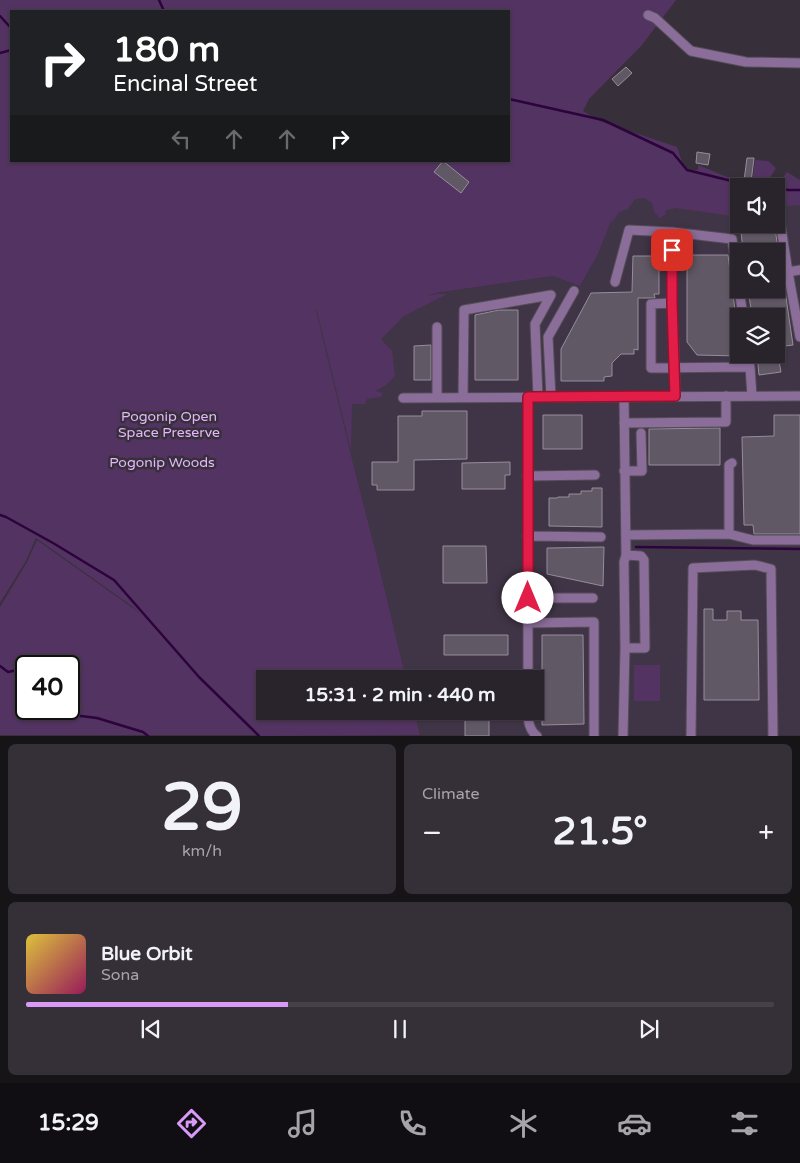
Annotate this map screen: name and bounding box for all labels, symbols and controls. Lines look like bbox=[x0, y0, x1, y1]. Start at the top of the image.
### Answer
text: 180 m bbox=[113, 29, 220, 71]
icon: right bbox=[30, 30, 95, 95]
text: Encinal Street bbox=[113, 71, 257, 97]
icon: left bbox=[167, 125, 195, 153]
icon: ahead bbox=[220, 125, 248, 153]
icon: ahead bbox=[273, 125, 301, 153]
icon: right bbox=[326, 125, 354, 153]
map controls bbox=[730, 178, 785, 363]
button: sound bbox=[730, 178, 785, 233]
pin bbox=[651, 229, 693, 271]
icon: arrive bbox=[658, 236, 686, 264]
button: search bbox=[730, 243, 785, 298]
button: layers bbox=[730, 308, 785, 363]
park label: Pogonip Open Space Preserve bbox=[118, 408, 220, 441]
park label: Pogonip Woods bbox=[109, 454, 215, 471]
position arrow bbox=[501, 571, 553, 623]
speed limit sign: 40 bbox=[15, 655, 80, 720]
text: 15:31 · 2 min · 440 m bbox=[304, 684, 496, 706]
text: 29 bbox=[161, 769, 243, 848]
text: Climate bbox=[422, 784, 480, 804]
text: 21.5° bbox=[553, 809, 648, 855]
text: − bbox=[422, 816, 442, 850]
text: + bbox=[758, 816, 774, 850]
text: km/h bbox=[182, 841, 222, 861]
text: Blue Orbit bbox=[101, 943, 193, 965]
text: Sona bbox=[101, 965, 139, 985]
icon: previous bbox=[137, 1015, 165, 1043]
icon: pause bbox=[386, 1015, 414, 1043]
icon: next bbox=[635, 1015, 663, 1043]
icon: directions bbox=[174, 1106, 209, 1141]
icon: music bbox=[285, 1106, 320, 1141]
icon: phone bbox=[395, 1106, 430, 1141]
icon: climate bbox=[506, 1106, 541, 1141]
icon: car bbox=[617, 1106, 652, 1141]
icon: filters bbox=[727, 1106, 762, 1141]
text: 15:29 bbox=[38, 1110, 99, 1136]

